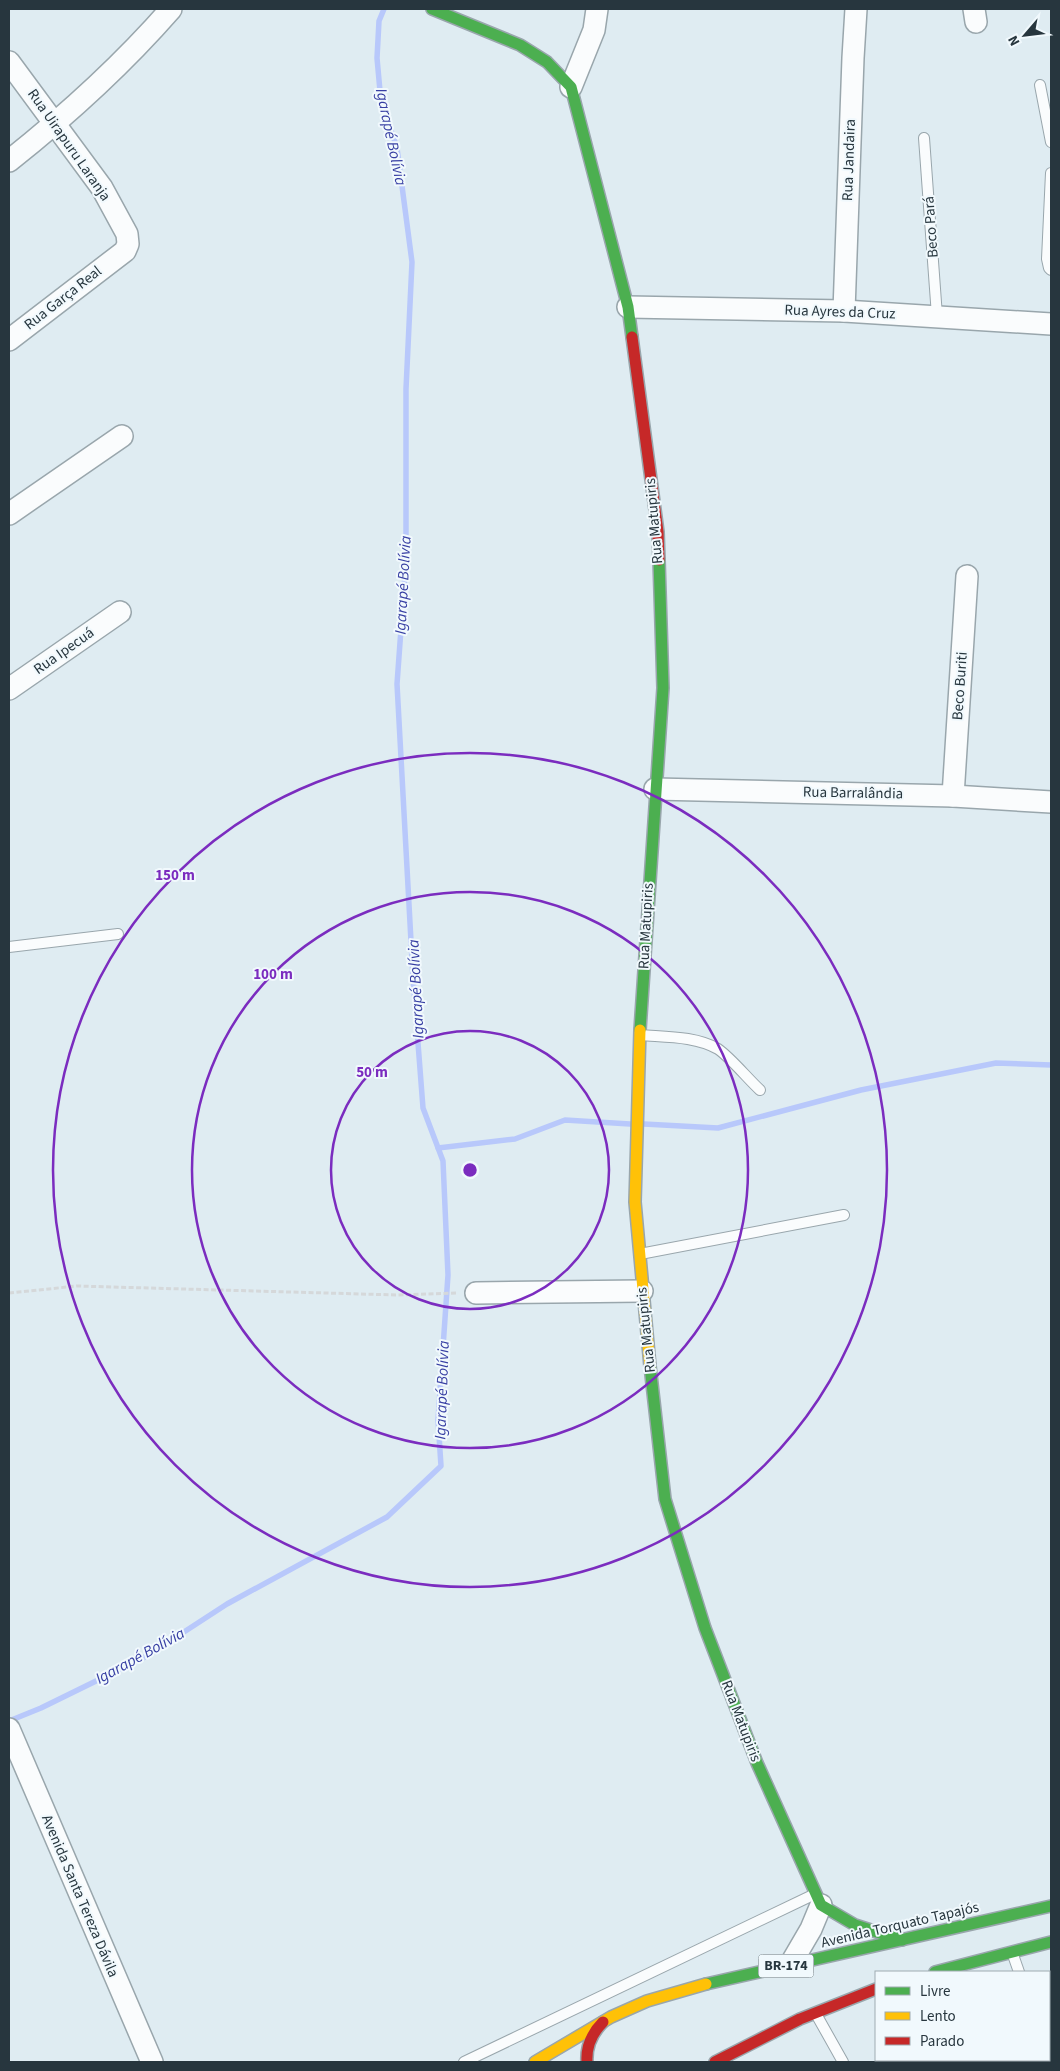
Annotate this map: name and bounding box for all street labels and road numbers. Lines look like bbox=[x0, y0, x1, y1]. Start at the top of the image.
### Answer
street label: Rua Uirapuru Laranja bbox=[22, 85, 116, 205]
street label: Rua Jandaira bbox=[837, 119, 861, 201]
street label: Beco Pará bbox=[918, 195, 944, 259]
street label: Rua Garça Real bbox=[20, 261, 106, 335]
street label: Rua Ayres da Cruz bbox=[784, 300, 896, 324]
street label: Rua Matupiris bbox=[640, 477, 668, 565]
street label: Rua Ipecuá bbox=[29, 622, 99, 680]
street label: Beco Buriti bbox=[947, 651, 973, 721]
street label: Rua Barralândia bbox=[803, 782, 903, 804]
street label: Rua Matupiris bbox=[633, 883, 659, 969]
street label: Rua Matupiris bbox=[631, 1286, 661, 1374]
street label: Rua Matupiris bbox=[716, 1677, 766, 1765]
street label: Avenida Santa Tereza Dávila bbox=[36, 1811, 124, 1981]
street label: Avenida Torquato Tapajós bbox=[819, 1897, 981, 1953]
road number: BR-174 bbox=[758, 1954, 814, 1978]

